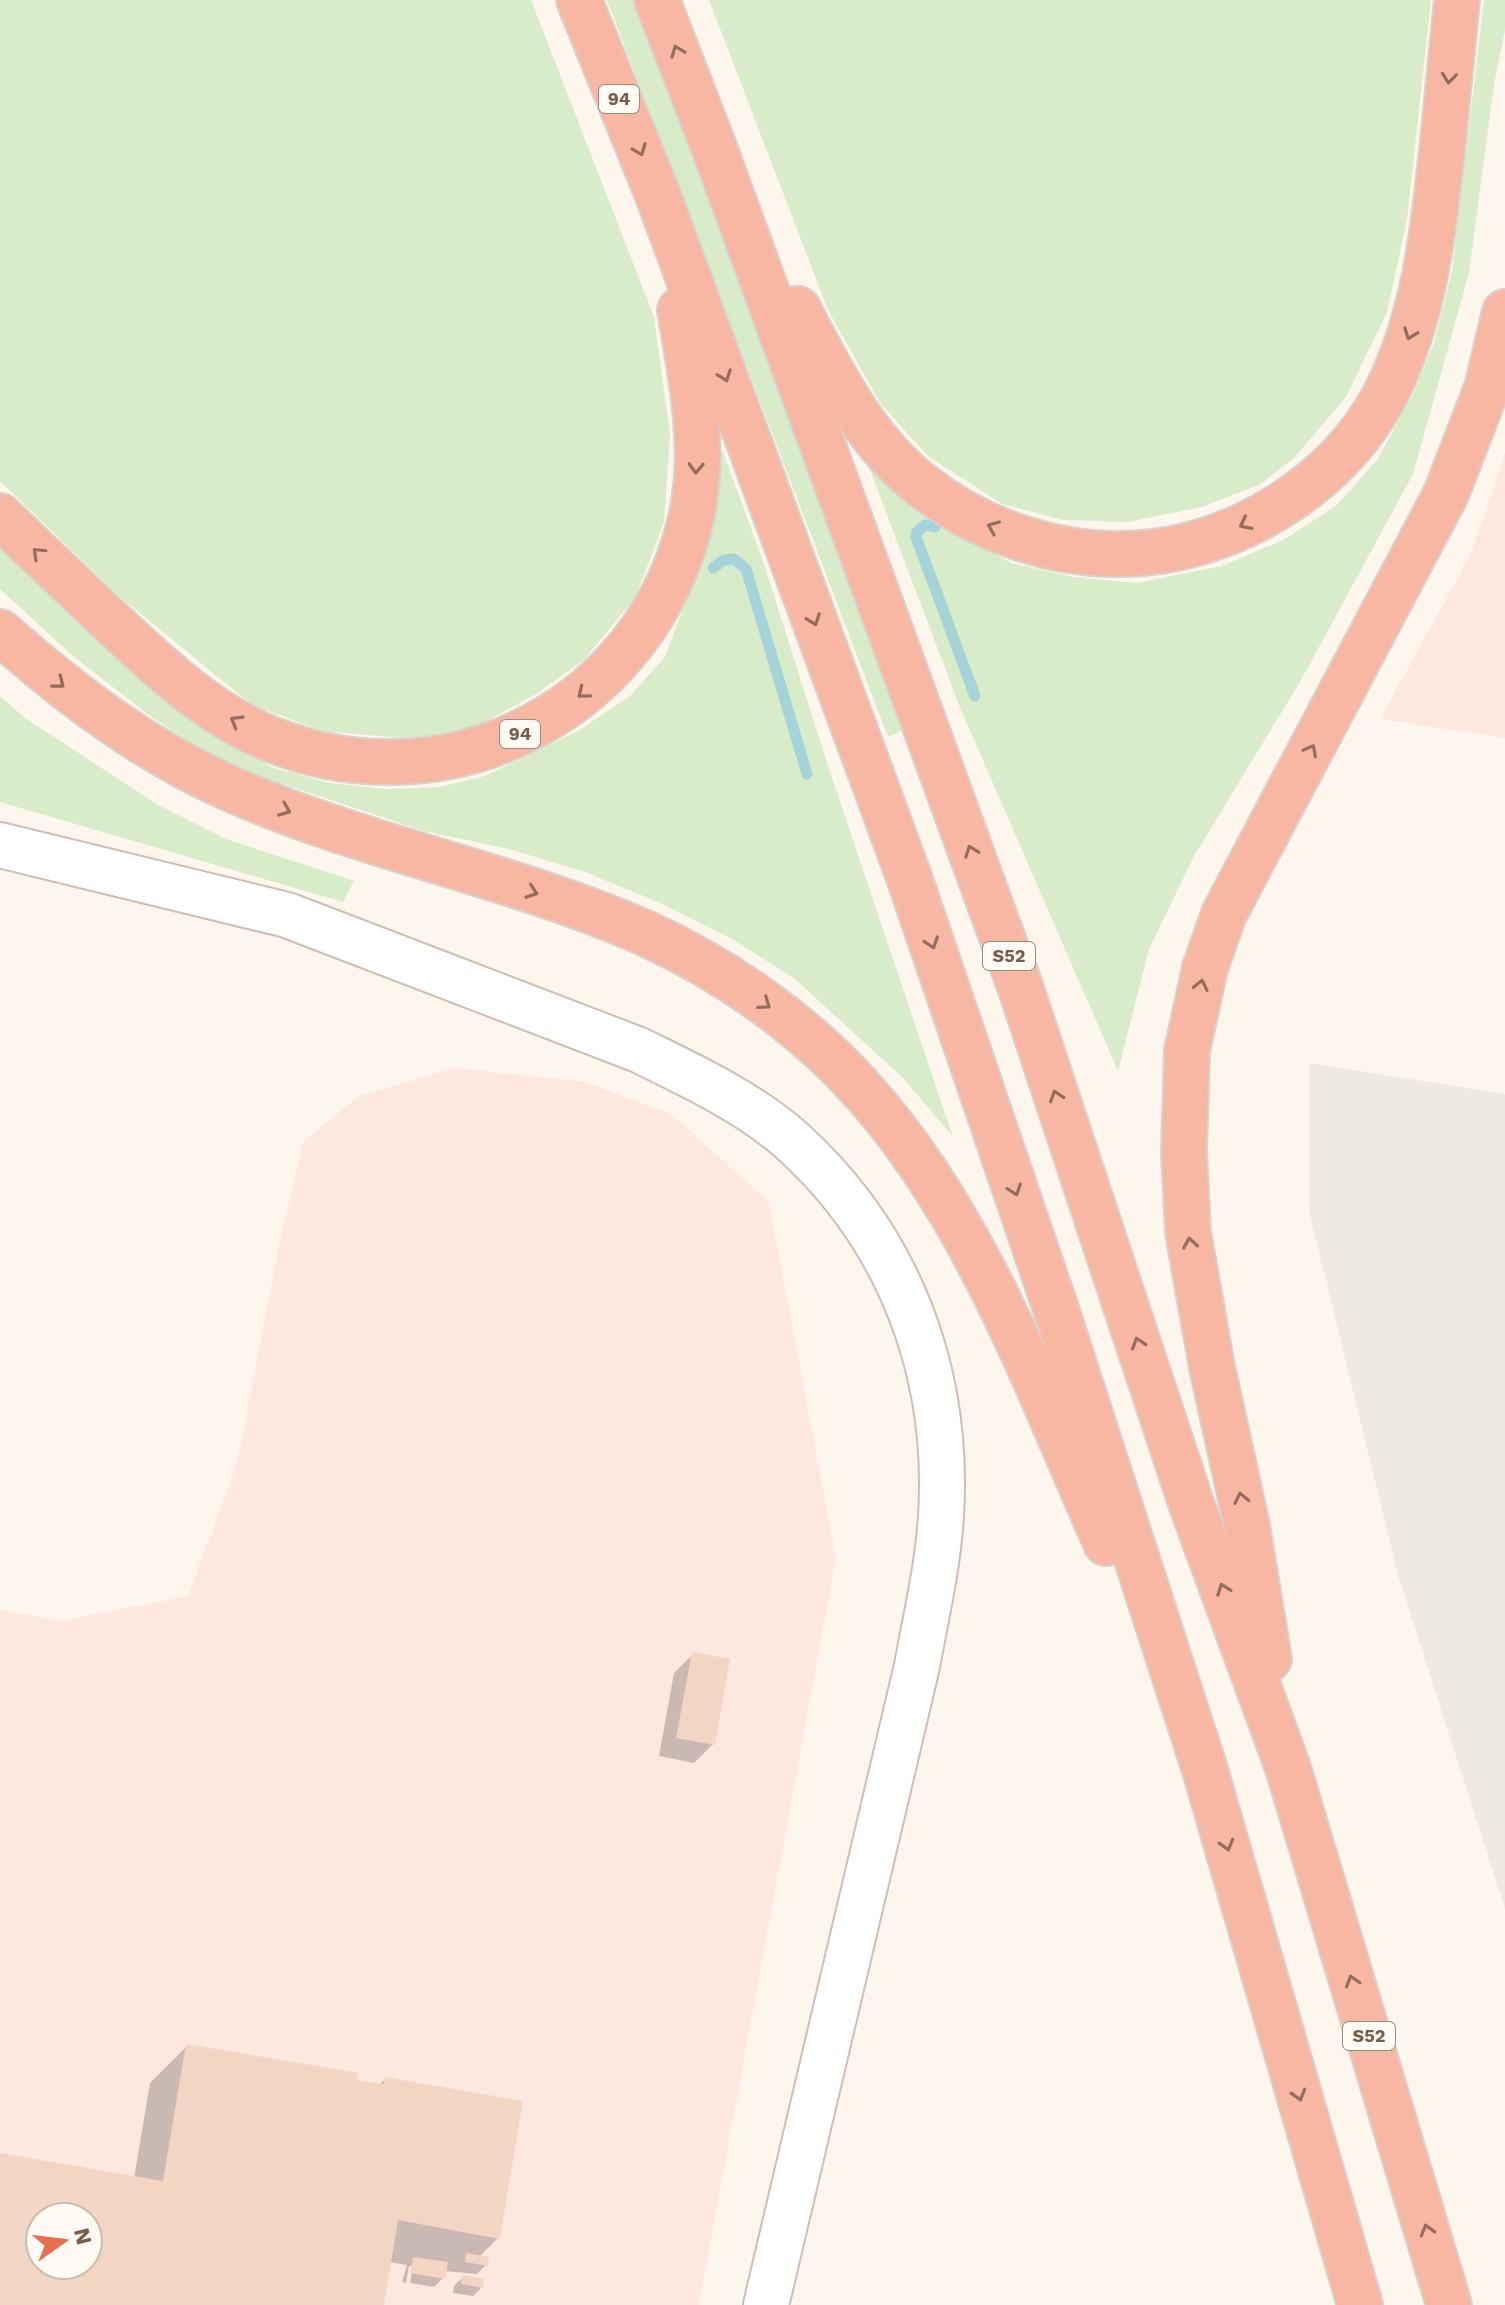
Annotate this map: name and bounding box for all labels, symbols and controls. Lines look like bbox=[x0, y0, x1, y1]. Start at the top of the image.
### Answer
one-way arrow bbox=[670, 45, 687, 59]
one-way arrow bbox=[1441, 72, 1458, 85]
road number: 94 bbox=[599, 85, 639, 113]
one-way arrow bbox=[630, 142, 647, 156]
one-way arrow bbox=[1403, 326, 1420, 340]
one-way arrow bbox=[715, 368, 732, 382]
one-way arrow bbox=[688, 463, 705, 475]
one-way arrow bbox=[1238, 515, 1253, 530]
one-way arrow bbox=[987, 520, 1001, 537]
one-way arrow bbox=[33, 547, 47, 562]
one-way arrow bbox=[805, 612, 821, 626]
one-way arrow bbox=[50, 673, 65, 687]
one-way arrow bbox=[578, 683, 592, 698]
one-way arrow bbox=[230, 715, 245, 731]
road number: 94 bbox=[500, 720, 540, 748]
one-way arrow bbox=[1302, 744, 1317, 758]
one-way arrow bbox=[277, 800, 291, 817]
one-way arrow bbox=[965, 845, 981, 859]
one-way arrow bbox=[524, 882, 538, 898]
one-way arrow bbox=[922, 936, 938, 950]
road number: S52 bbox=[983, 942, 1035, 970]
one-way arrow bbox=[1192, 978, 1209, 991]
one-way arrow bbox=[756, 994, 770, 1009]
one-way arrow bbox=[1050, 1090, 1066, 1104]
one-way arrow bbox=[1006, 1182, 1022, 1196]
one-way arrow bbox=[1183, 1236, 1200, 1250]
one-way arrow bbox=[1132, 1337, 1148, 1351]
one-way arrow bbox=[1233, 1491, 1250, 1505]
one-way arrow bbox=[1216, 1583, 1232, 1597]
one-way arrow bbox=[1218, 1838, 1234, 1852]
one-way arrow bbox=[1345, 1975, 1361, 1989]
road number: S52 bbox=[1343, 2022, 1395, 2050]
one-way arrow bbox=[1290, 2088, 1306, 2102]
north arrow bbox=[24, 2201, 104, 2281]
one-way arrow bbox=[1420, 2224, 1436, 2238]
text: N bbox=[69, 2225, 97, 2247]

